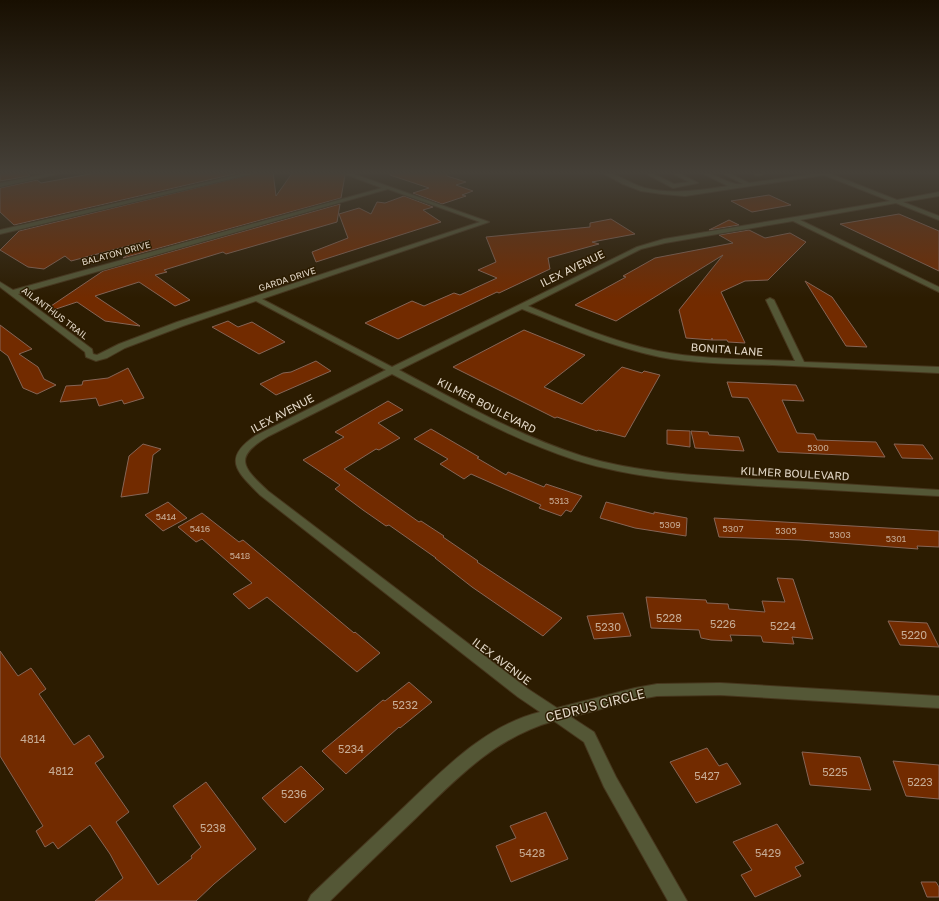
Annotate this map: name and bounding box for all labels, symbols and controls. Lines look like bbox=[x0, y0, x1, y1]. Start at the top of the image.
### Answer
street label: BALATON DRIVE bbox=[81, 239, 151, 267]
street label: ILEX AVENUE bbox=[538, 247, 607, 289]
street label: GARDA DRIVE bbox=[257, 265, 317, 293]
street label: AILANTHUS TRAIL bbox=[20, 285, 90, 341]
street label: BONITA LANE bbox=[690, 340, 764, 358]
street label: KILMER BOULEVARD bbox=[435, 374, 539, 436]
street label: ILEX AVENUE bbox=[248, 391, 316, 435]
house number: 5300 bbox=[807, 442, 829, 453]
street label: KILMER BOULEVARD bbox=[740, 464, 850, 482]
house number: 5313 bbox=[549, 495, 569, 506]
house number: 5414 bbox=[156, 511, 177, 522]
house number: 5309 bbox=[659, 519, 681, 530]
house number: 5416 bbox=[190, 523, 210, 534]
house number: 5307 bbox=[723, 523, 744, 534]
house number: 5305 bbox=[775, 525, 797, 536]
house number: 5303 bbox=[829, 529, 851, 540]
house number: 5301 bbox=[886, 533, 907, 544]
house number: 5418 bbox=[230, 550, 250, 561]
house number: 5228 bbox=[656, 611, 682, 624]
house number: 5226 bbox=[710, 617, 736, 630]
house number: 5224 bbox=[770, 619, 796, 632]
house number: 5230 bbox=[595, 620, 621, 633]
house number: 5220 bbox=[901, 628, 927, 641]
street label: ILEX AVENUE bbox=[470, 635, 534, 687]
street label: CEDRUS CIRCLE bbox=[544, 685, 646, 725]
house number: 5232 bbox=[392, 698, 418, 711]
house number: 4814 bbox=[20, 732, 46, 745]
house number: 5234 bbox=[338, 742, 364, 755]
house number: 4812 bbox=[48, 764, 74, 777]
house number: 5225 bbox=[822, 765, 848, 778]
house number: 5427 bbox=[694, 769, 720, 782]
house number: 5223 bbox=[907, 775, 933, 788]
house number: 5236 bbox=[281, 787, 307, 800]
house number: 5238 bbox=[200, 821, 226, 834]
house number: 5428 bbox=[519, 846, 545, 859]
house number: 5429 bbox=[755, 846, 781, 859]

